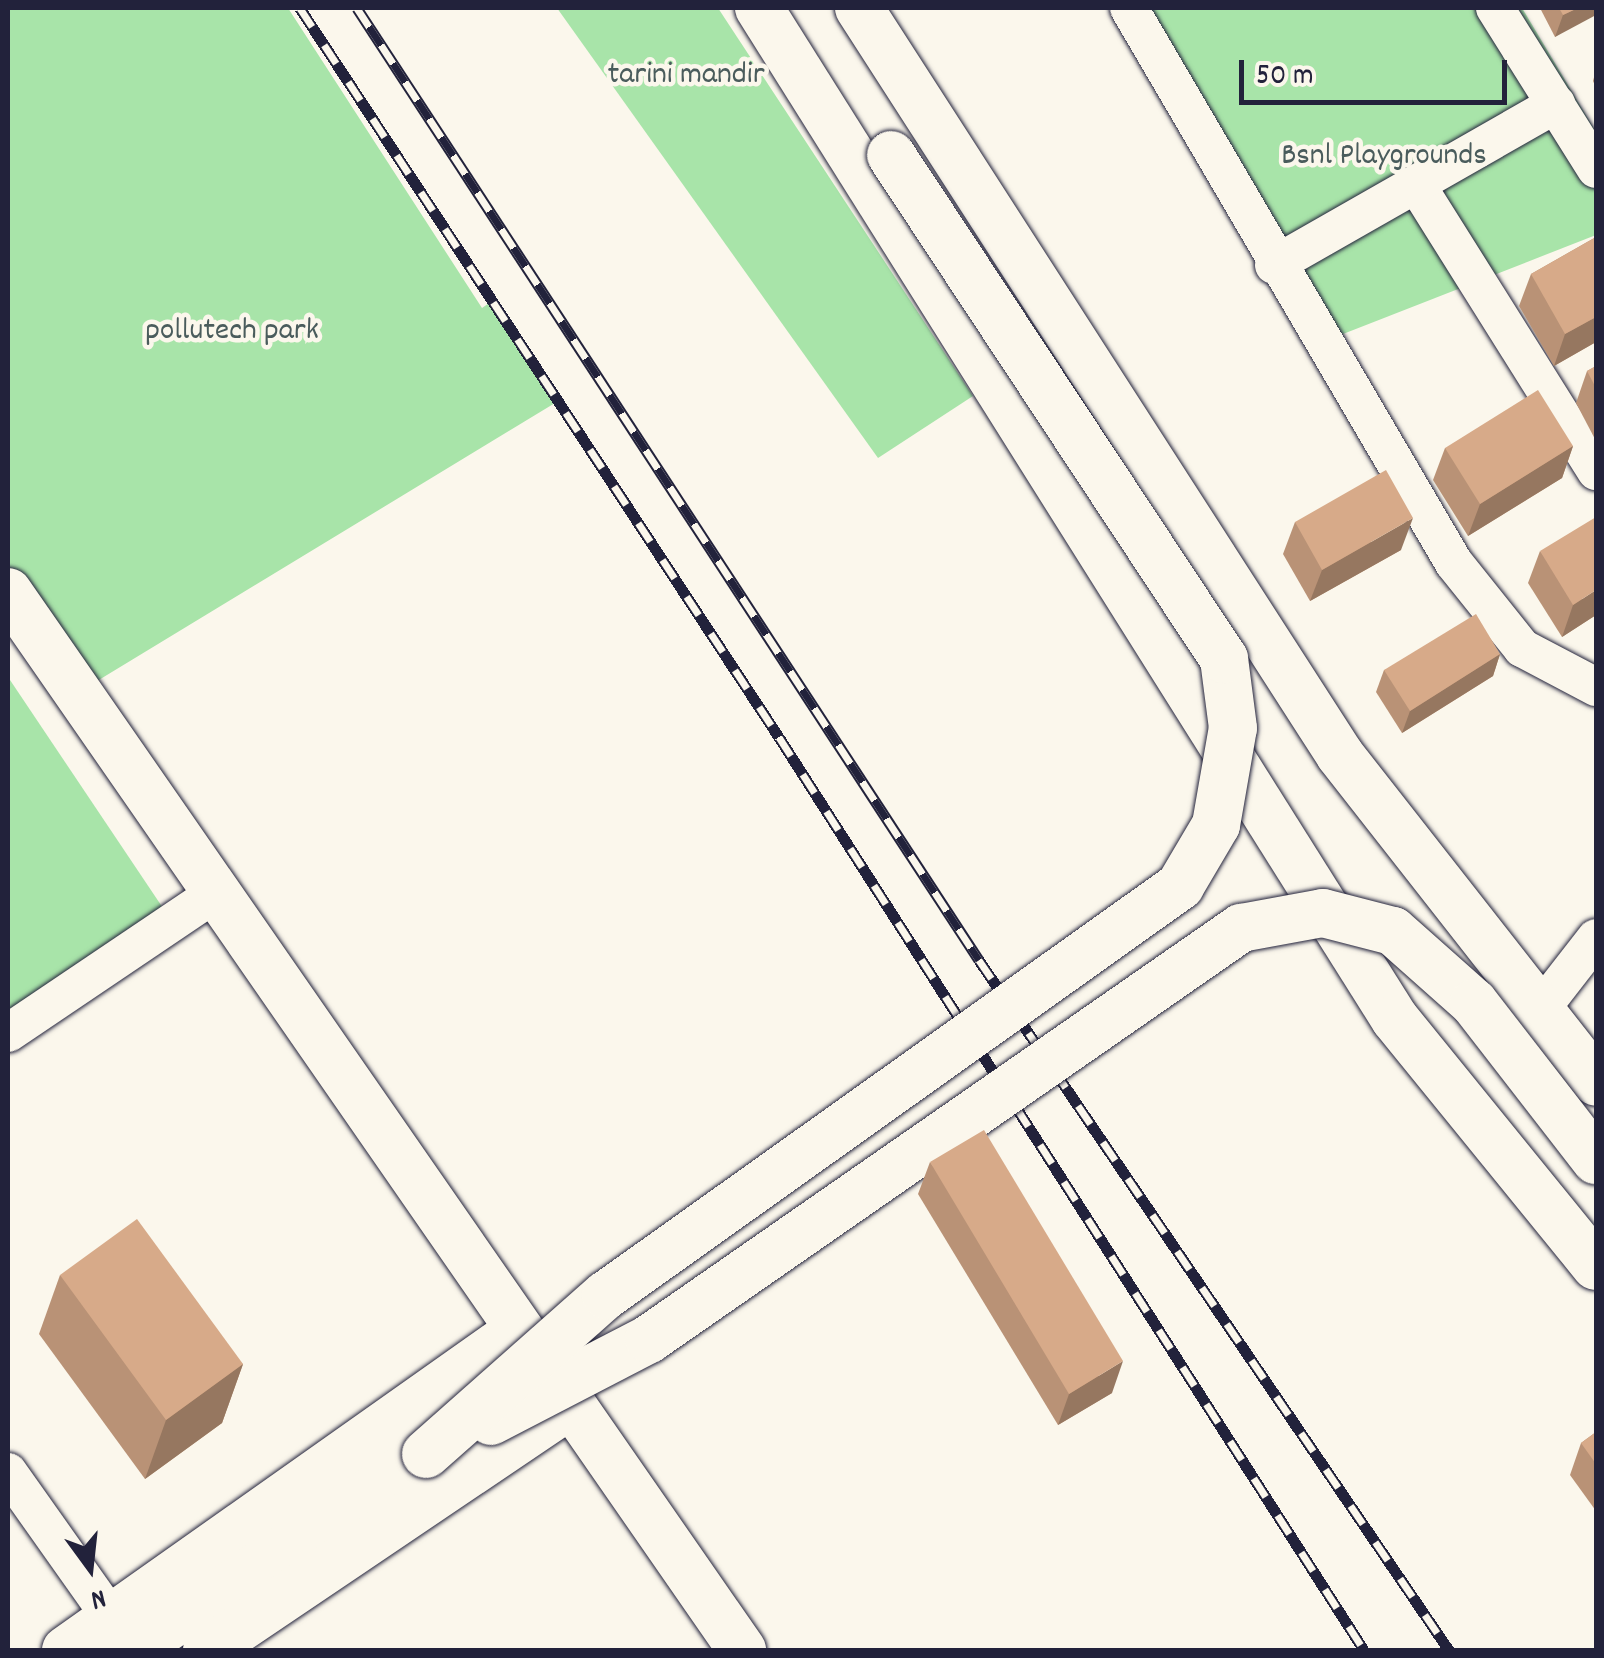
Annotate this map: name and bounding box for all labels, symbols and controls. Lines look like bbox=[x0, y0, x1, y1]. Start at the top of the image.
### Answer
scale bar bbox=[1244, 40, 1512, 102]
text: 50 m bbox=[1256, 56, 1314, 99]
park label: tarini mandir bbox=[607, 57, 765, 95]
park label: Bsnl Playgrounds bbox=[1281, 138, 1487, 176]
park label: pollutech park bbox=[145, 313, 319, 351]
north arrow bbox=[40, 1518, 140, 1618]
text: N bbox=[86, 1576, 110, 1618]

